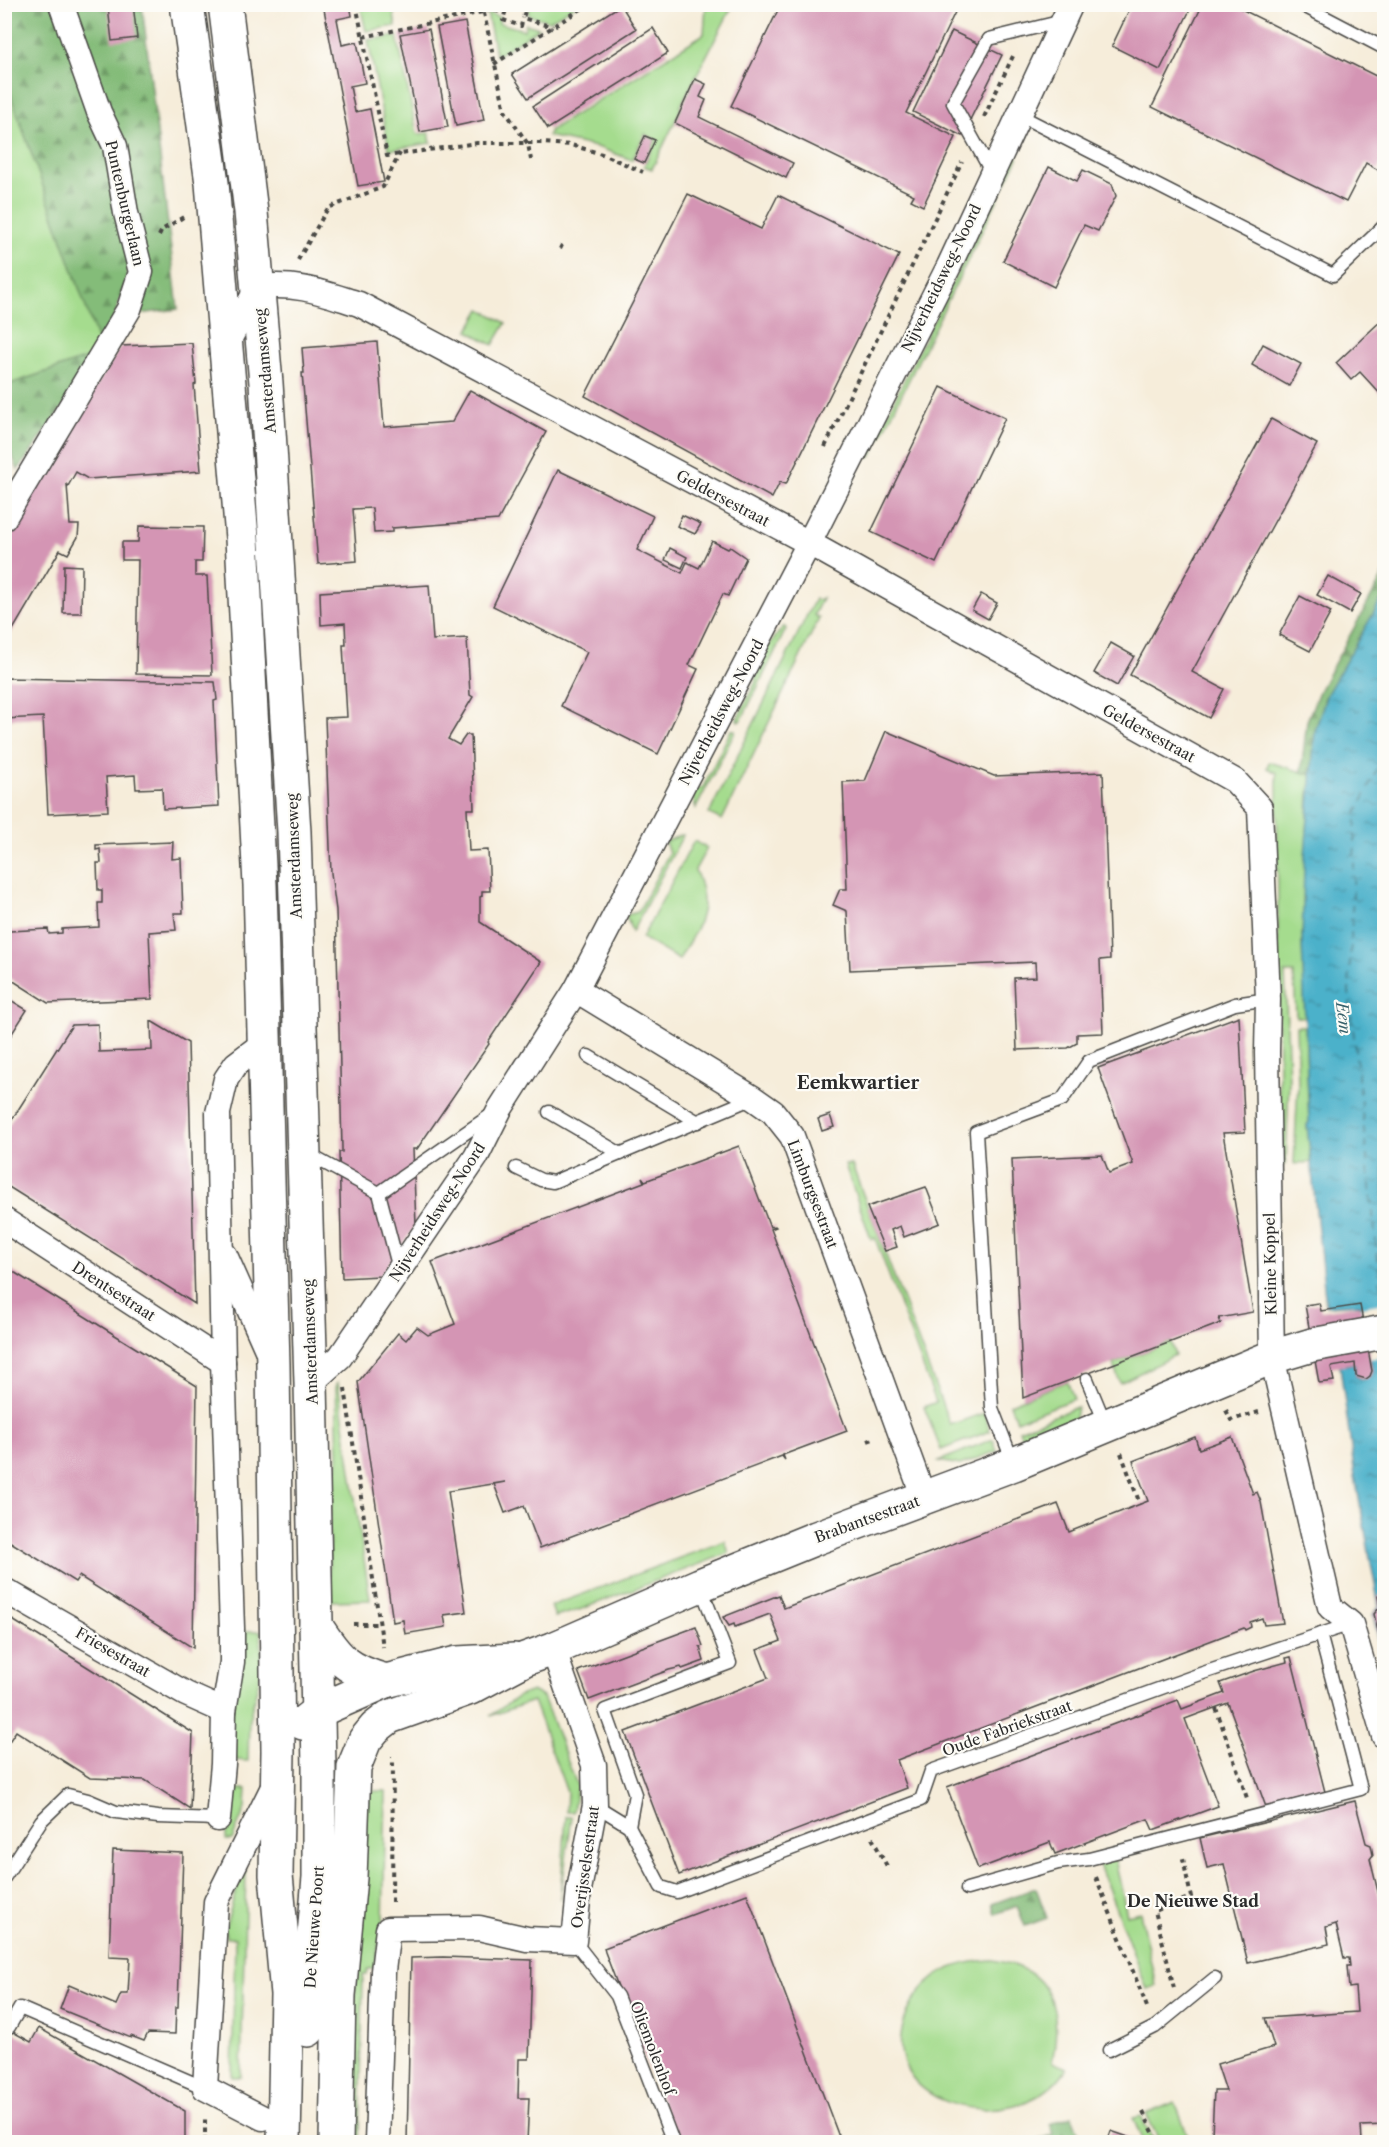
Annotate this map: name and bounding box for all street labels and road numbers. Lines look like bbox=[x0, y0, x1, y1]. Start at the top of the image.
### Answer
street label: Puntenburgerlaan bbox=[101, 138, 149, 268]
street label: Nijverheidsweg-Noord bbox=[897, 201, 985, 355]
street label: Amsterdamseweg bbox=[250, 308, 280, 435]
street label: Geldersestraat bbox=[673, 465, 773, 531]
street label: Nijverheidsweg-Noord bbox=[675, 636, 767, 788]
street label: Geldersestraat bbox=[1099, 700, 1199, 767]
street label: Amsterdamseweg bbox=[282, 793, 306, 920]
street label: Limburgsestraat bbox=[784, 1137, 843, 1252]
street label: Nijverheidsweg-Noord bbox=[385, 1139, 489, 1285]
street label: Kleine Koppel bbox=[1260, 1212, 1280, 1315]
street label: Drentsestraat bbox=[69, 1257, 160, 1325]
street label: Amsterdamseweg bbox=[298, 1279, 322, 1406]
street label: Brabantsestraat bbox=[812, 1491, 923, 1547]
street label: Friesestraat bbox=[72, 1623, 154, 1681]
street label: Oude Fabriekstraat bbox=[940, 1695, 1075, 1760]
street label: Overijsselsestraat bbox=[567, 1804, 603, 1930]
street label: De Nieuwe Poort bbox=[300, 1864, 328, 1989]
street label: Oliemolenhof bbox=[626, 1998, 680, 2099]

